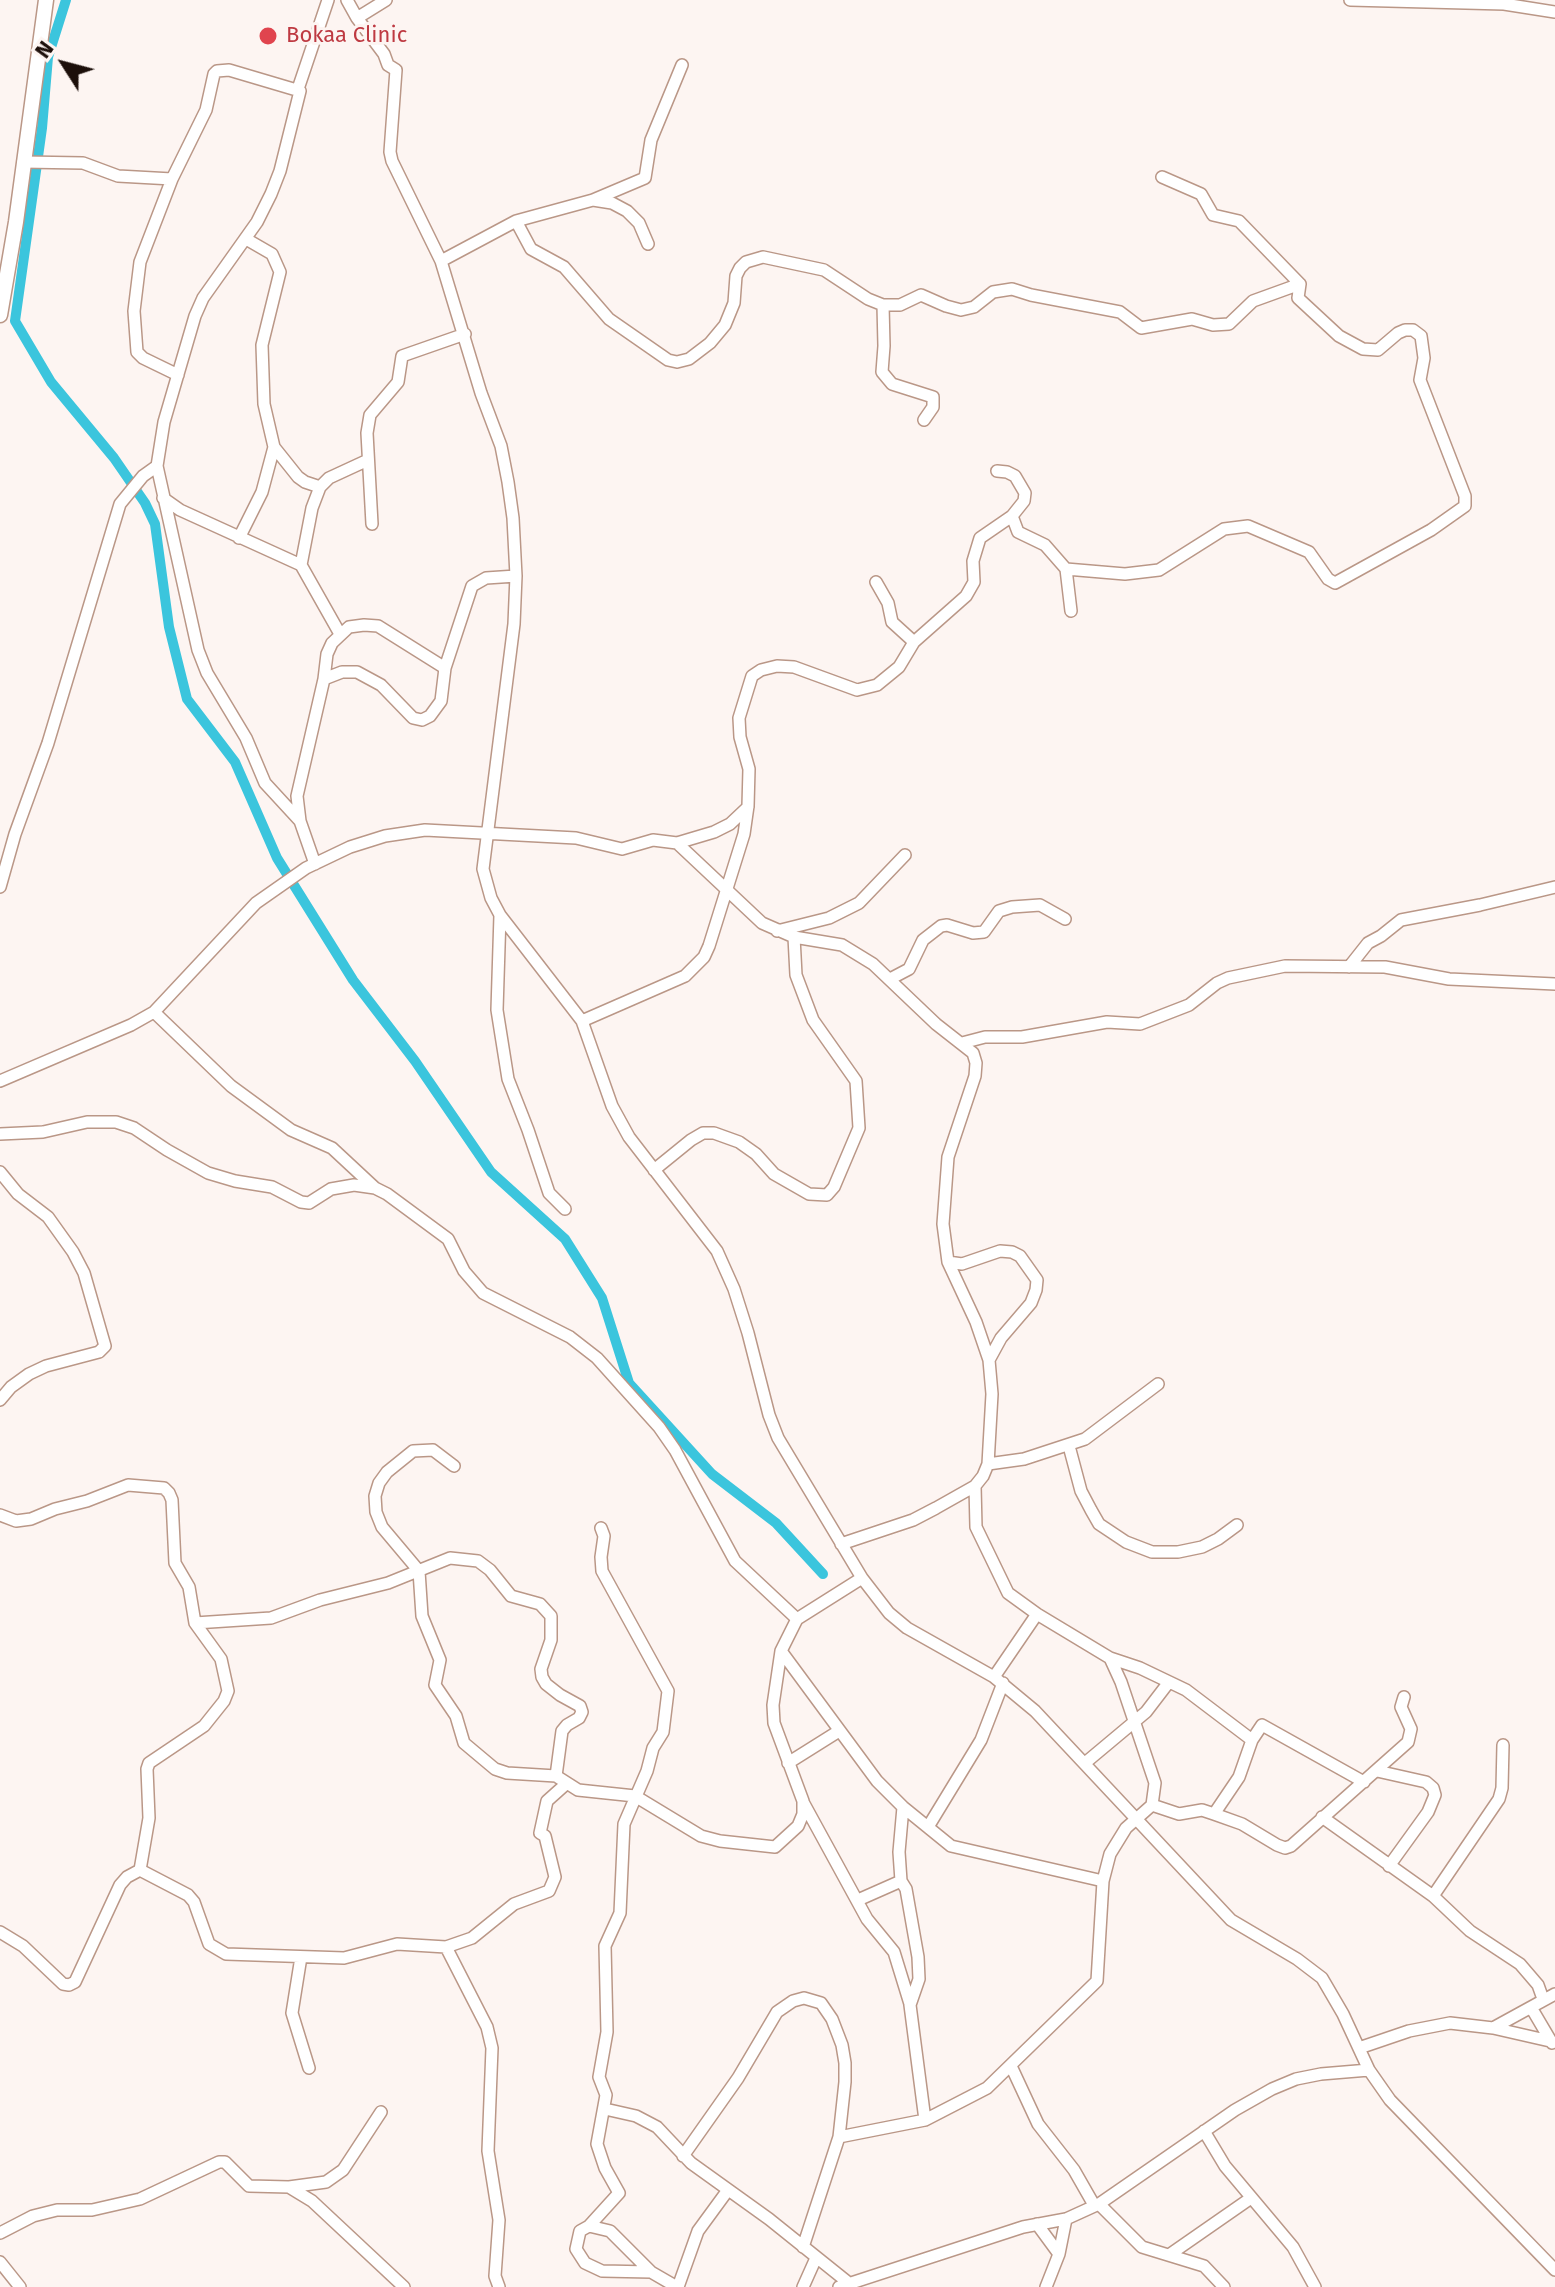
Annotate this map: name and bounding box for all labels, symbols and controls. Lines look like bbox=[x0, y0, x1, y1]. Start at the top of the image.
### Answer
place label: Bokaa Clinic bbox=[286, 23, 407, 49]
north arrow bbox=[24, 24, 104, 104]
marker: Bokaa Clinic bbox=[257, 25, 279, 47]
text: N bbox=[29, 36, 59, 63]

